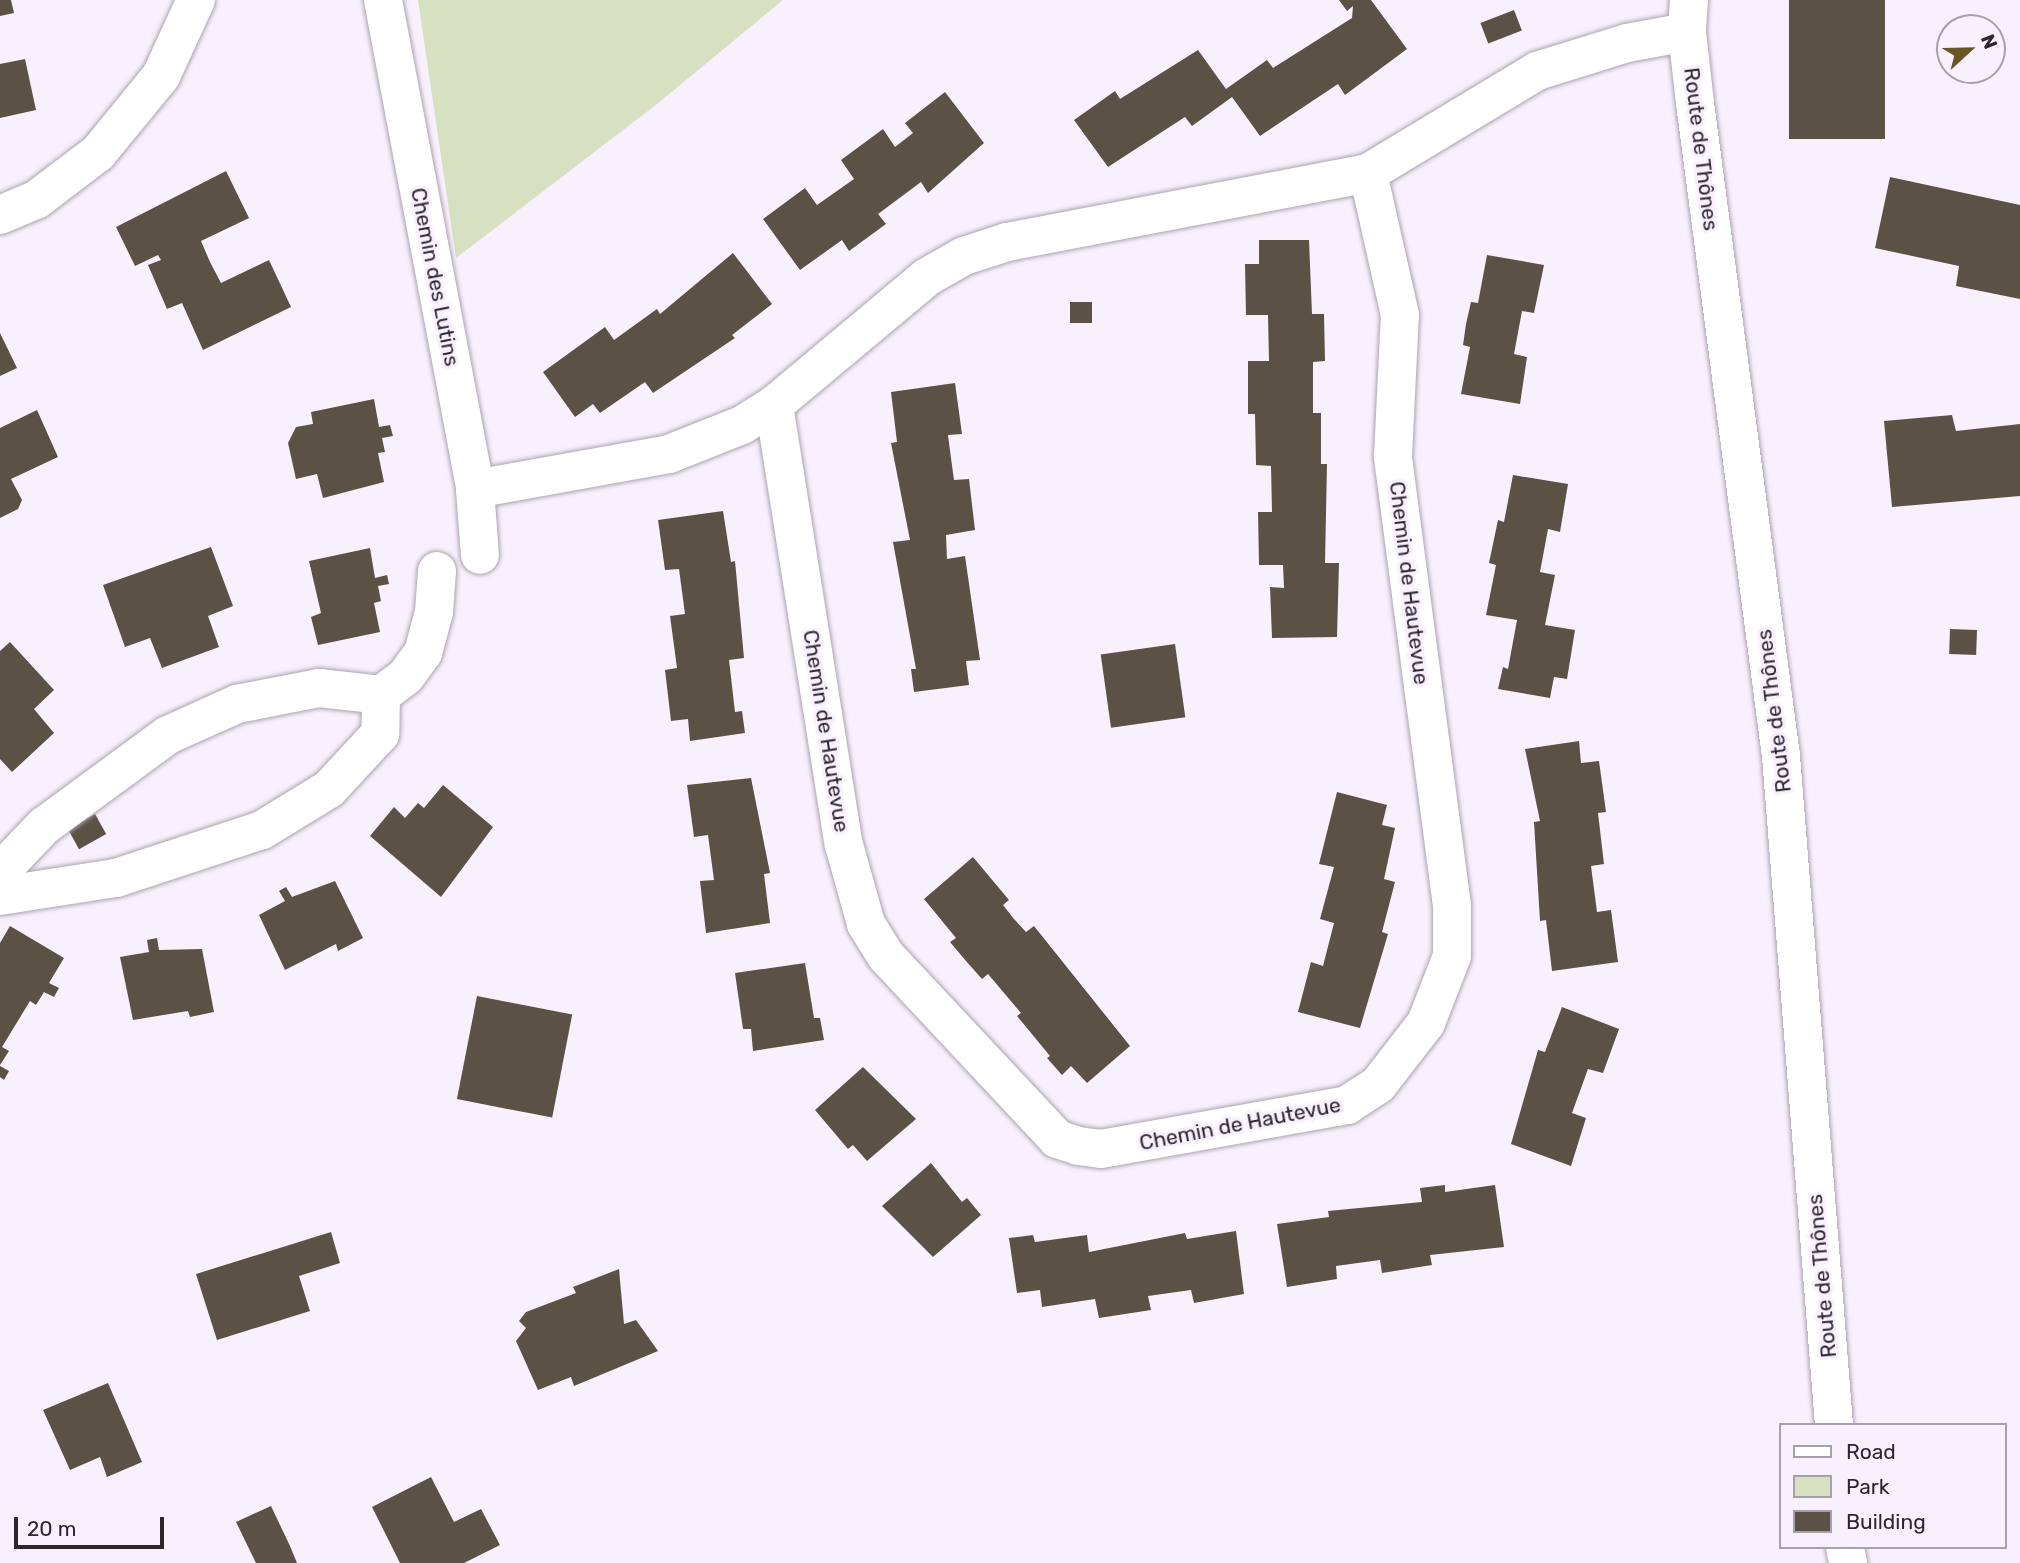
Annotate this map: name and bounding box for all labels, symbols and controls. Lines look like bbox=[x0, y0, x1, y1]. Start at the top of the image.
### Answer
north arrow bbox=[1936, 14, 2006, 84]
text: N bbox=[1976, 31, 2002, 52]
street label: Route de Thônes bbox=[1678, 66, 1724, 232]
street label: Chemin des Lutins bbox=[405, 186, 465, 368]
street label: Chemin de Hautevue bbox=[1384, 480, 1434, 686]
street label: Chemin de Hautevue bbox=[798, 628, 854, 834]
street label: Route de Thônes bbox=[1751, 628, 1797, 794]
street label: Chemin de Hautevue bbox=[1137, 1092, 1343, 1156]
street label: Route de Thônes bbox=[1802, 1193, 1842, 1359]
legend bbox=[1778, 1423, 2006, 1549]
text: Road bbox=[1846, 1439, 1896, 1464]
text: Park bbox=[1846, 1474, 1890, 1499]
scale bar bbox=[18, 1504, 168, 1548]
text: Building bbox=[1846, 1509, 1926, 1534]
text: 20 m bbox=[27, 1516, 76, 1541]

